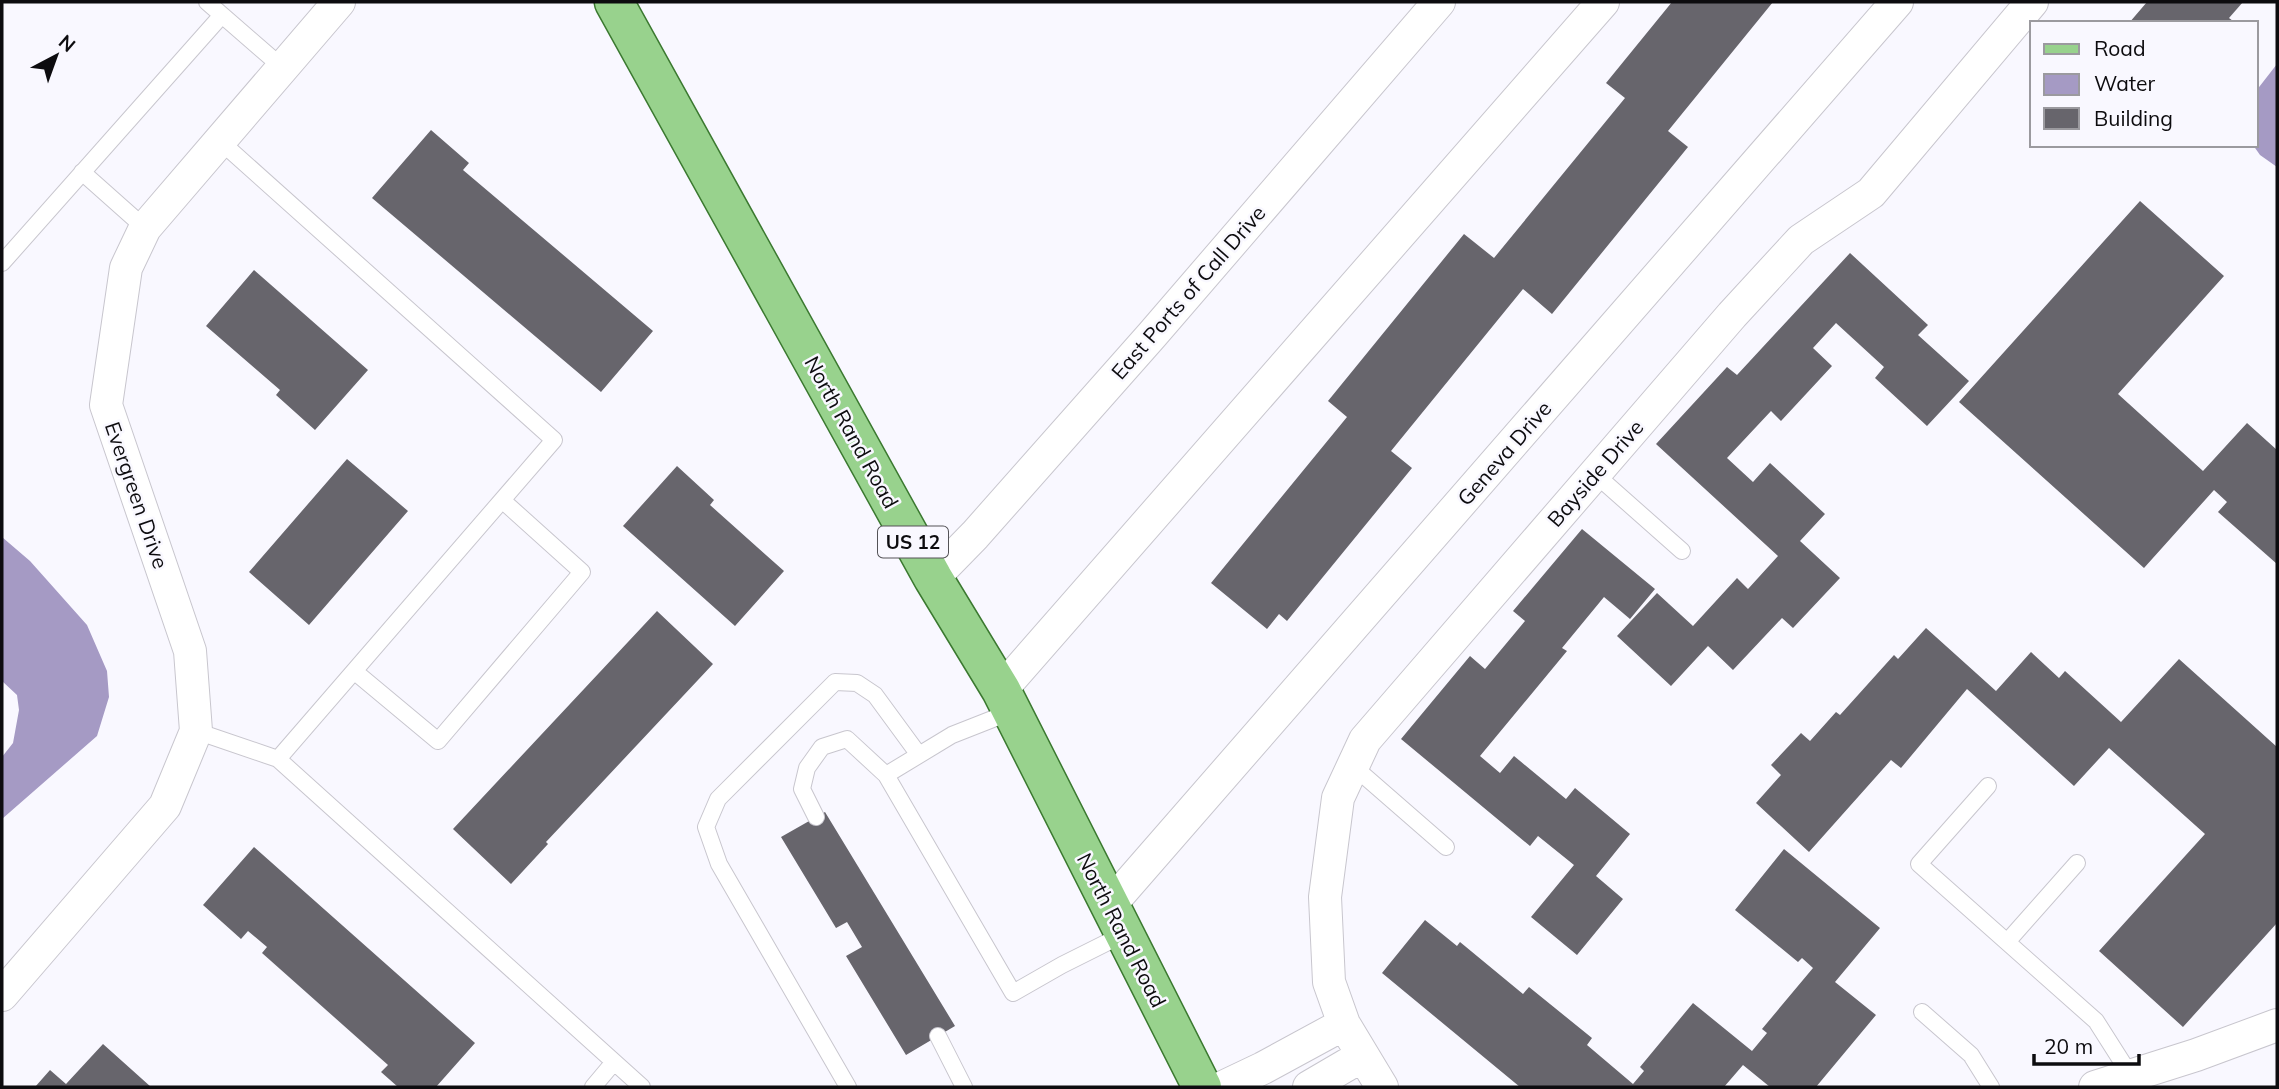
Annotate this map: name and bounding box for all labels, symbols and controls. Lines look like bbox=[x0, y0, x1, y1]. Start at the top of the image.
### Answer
north arrow bbox=[21, 21, 91, 91]
legend bbox=[2030, 21, 2258, 147]
text: N bbox=[54, 29, 80, 57]
text: Road bbox=[2094, 35, 2145, 61]
text: Water bbox=[2094, 70, 2155, 96]
text: Building bbox=[2094, 105, 2173, 131]
street label: East Ports of Call Drive bbox=[1105, 200, 1271, 384]
street label: North Rand Road bbox=[799, 351, 905, 513]
street label: Geneva Drive bbox=[1452, 395, 1556, 511]
street label: Bayside Drive bbox=[1541, 414, 1649, 532]
street label: Evergreen Drive bbox=[100, 418, 174, 572]
road number: US 12 bbox=[878, 526, 948, 558]
street label: North Rand Road bbox=[1072, 848, 1172, 1012]
scale bar bbox=[2034, 1023, 2139, 1066]
text: 20 m bbox=[2044, 1033, 2093, 1059]

